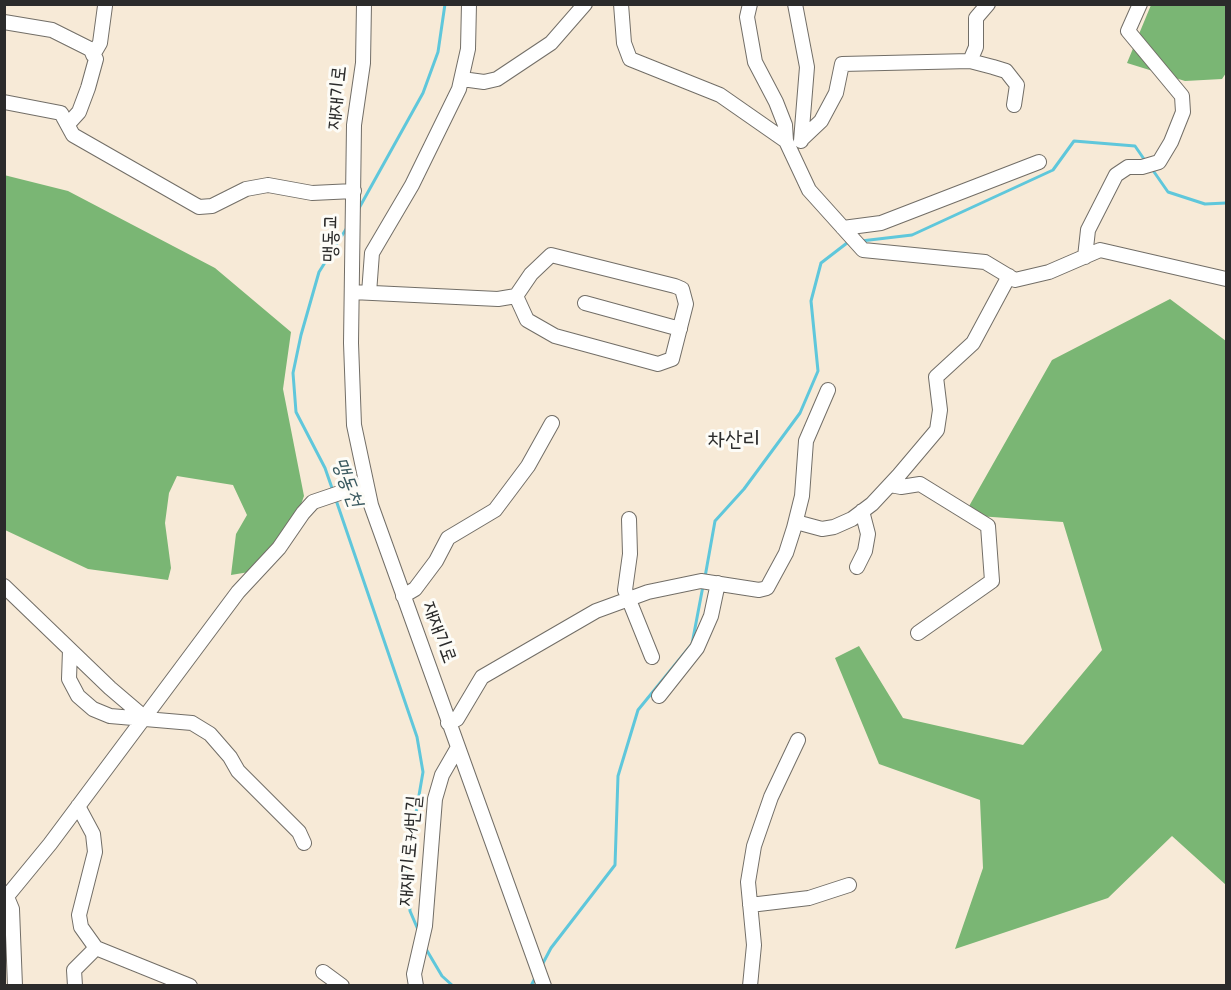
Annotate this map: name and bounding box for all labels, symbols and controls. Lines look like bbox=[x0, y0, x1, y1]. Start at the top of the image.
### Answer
street label: 재재기로 bbox=[324, 65, 354, 131]
street label: 맹동교 bbox=[321, 214, 345, 262]
district label: 차산리 bbox=[707, 429, 761, 455]
water label: 맹동천 bbox=[324, 455, 366, 511]
street label: 재재기로 bbox=[415, 599, 459, 667]
street label: 재재기로71번길 bbox=[395, 795, 429, 907]

